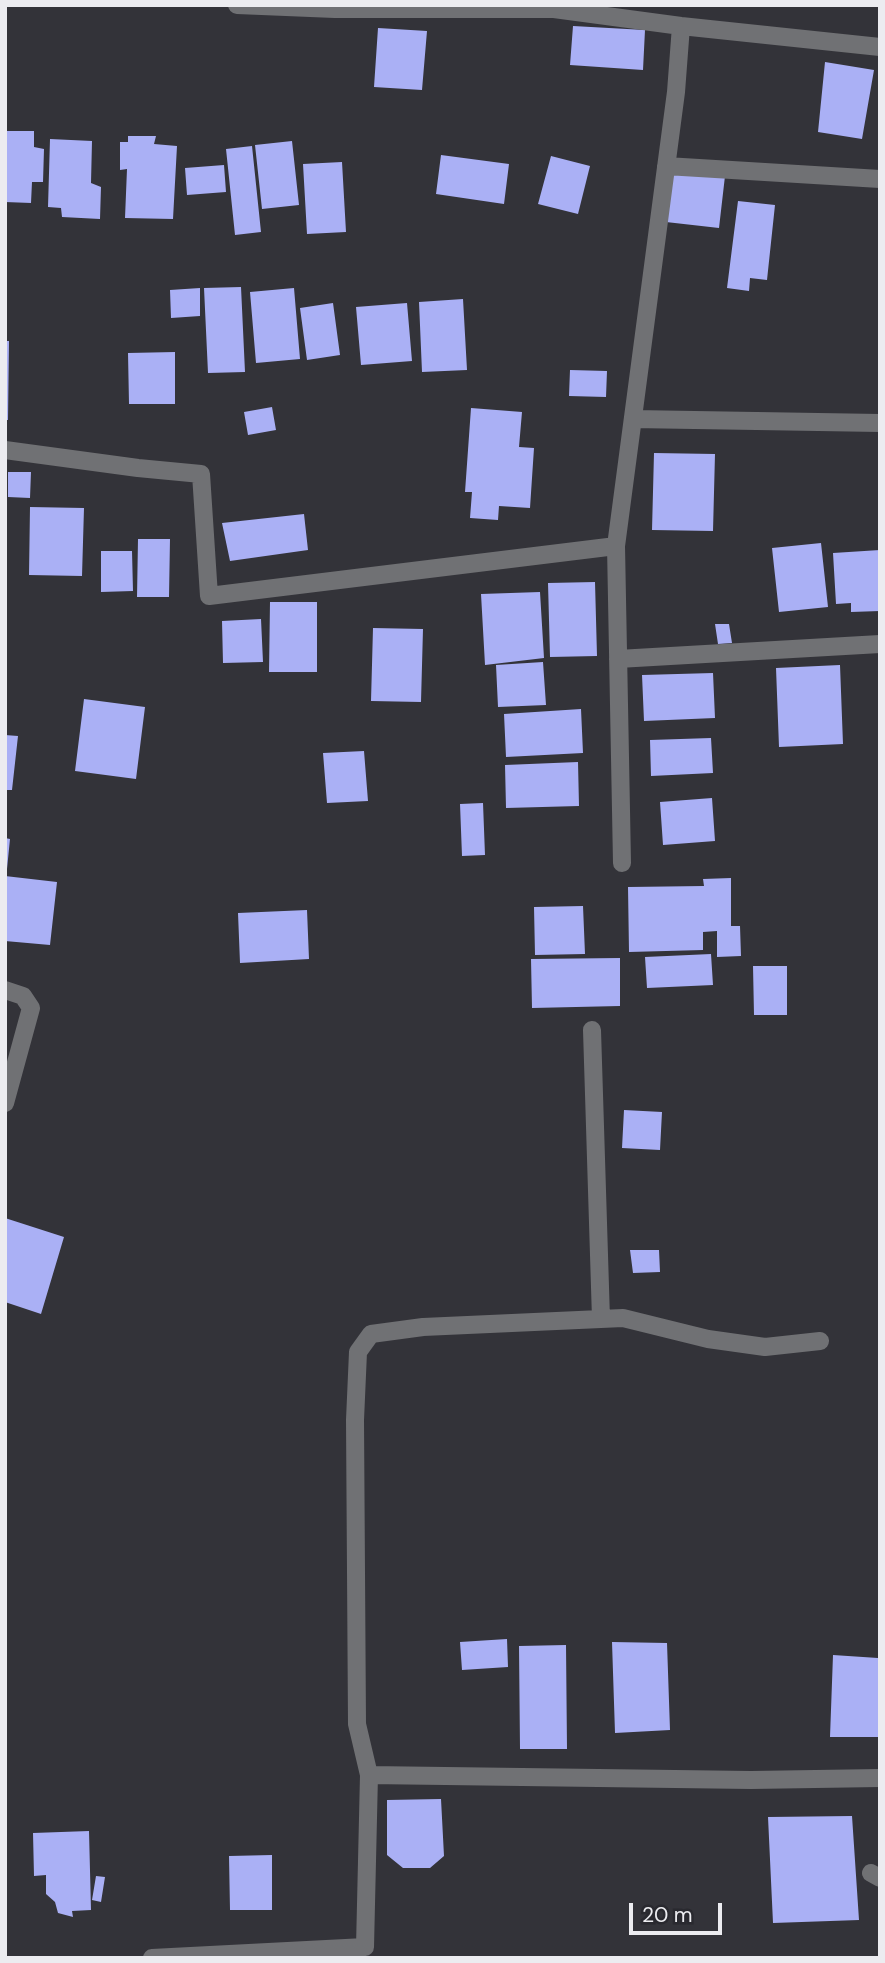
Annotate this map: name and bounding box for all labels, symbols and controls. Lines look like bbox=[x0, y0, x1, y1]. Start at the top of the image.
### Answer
scale bar bbox=[633, 1890, 726, 1934]
text: 20 m bbox=[642, 1901, 693, 1929]

